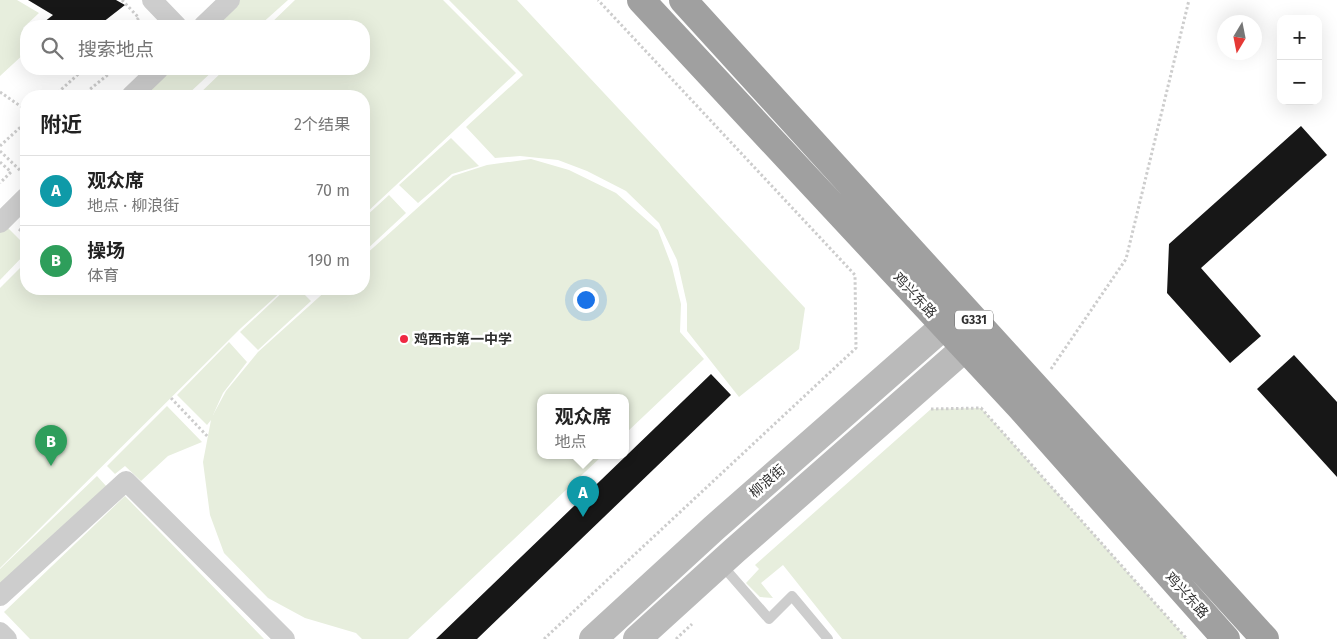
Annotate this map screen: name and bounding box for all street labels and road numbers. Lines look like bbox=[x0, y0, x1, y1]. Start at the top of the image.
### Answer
street label: 鸡兴东路 bbox=[889, 269, 940, 322]
road number: G331 bbox=[955, 310, 993, 330]
street label: 柳浪街 bbox=[746, 461, 789, 502]
street label: 鸡兴东路 bbox=[1162, 569, 1212, 622]

